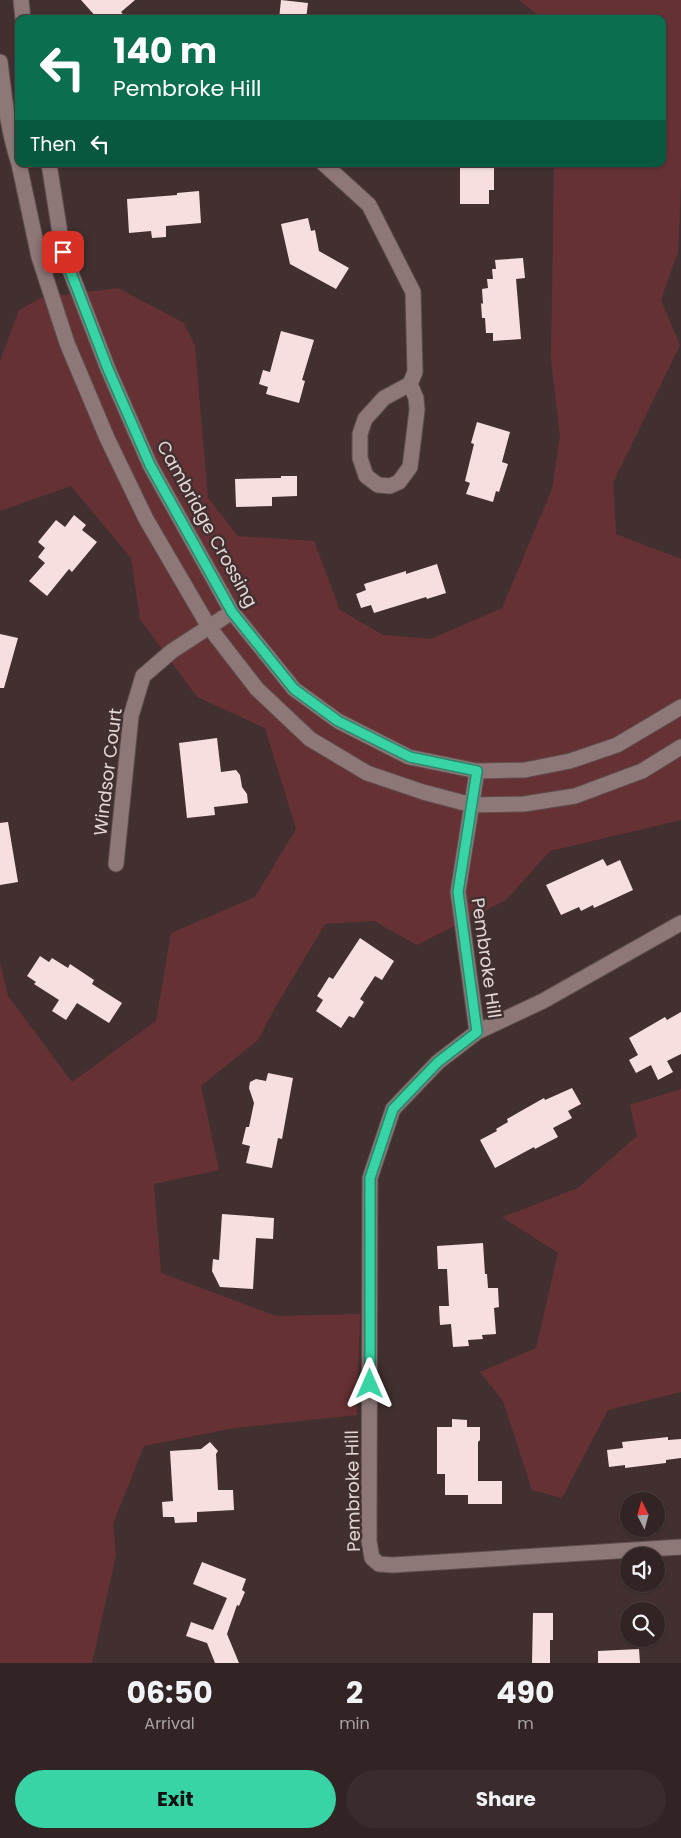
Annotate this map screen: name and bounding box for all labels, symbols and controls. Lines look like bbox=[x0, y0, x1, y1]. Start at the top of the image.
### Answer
text: 140 m bbox=[113, 26, 217, 75]
icon: left bbox=[30, 35, 95, 100]
text: Pembroke Hill bbox=[113, 73, 262, 104]
icon: left bbox=[86, 130, 114, 158]
text: Then bbox=[30, 131, 76, 158]
pin bbox=[42, 231, 84, 273]
icon: arrive bbox=[49, 238, 77, 266]
street label: Cambridge Crossing bbox=[151, 436, 264, 612]
street label: Windsor Court bbox=[87, 707, 128, 837]
street label: Pembroke Hill bbox=[466, 896, 507, 1020]
position arrow bbox=[343, 1357, 395, 1409]
street label: Pembroke Hill bbox=[339, 1430, 366, 1552]
north arrow bbox=[620, 1492, 665, 1538]
map controls bbox=[620, 1492, 665, 1647]
button: sound bbox=[620, 1547, 665, 1592]
button: search bbox=[620, 1602, 665, 1647]
text: 06:50 bbox=[126, 1671, 213, 1714]
text: 2 bbox=[346, 1671, 363, 1714]
text: 490 bbox=[496, 1671, 555, 1714]
text: Arrival bbox=[144, 1712, 195, 1735]
text: min bbox=[339, 1712, 370, 1735]
text: m bbox=[517, 1712, 534, 1735]
button: Exit bbox=[15, 1770, 336, 1828]
button: Share bbox=[346, 1770, 666, 1828]

